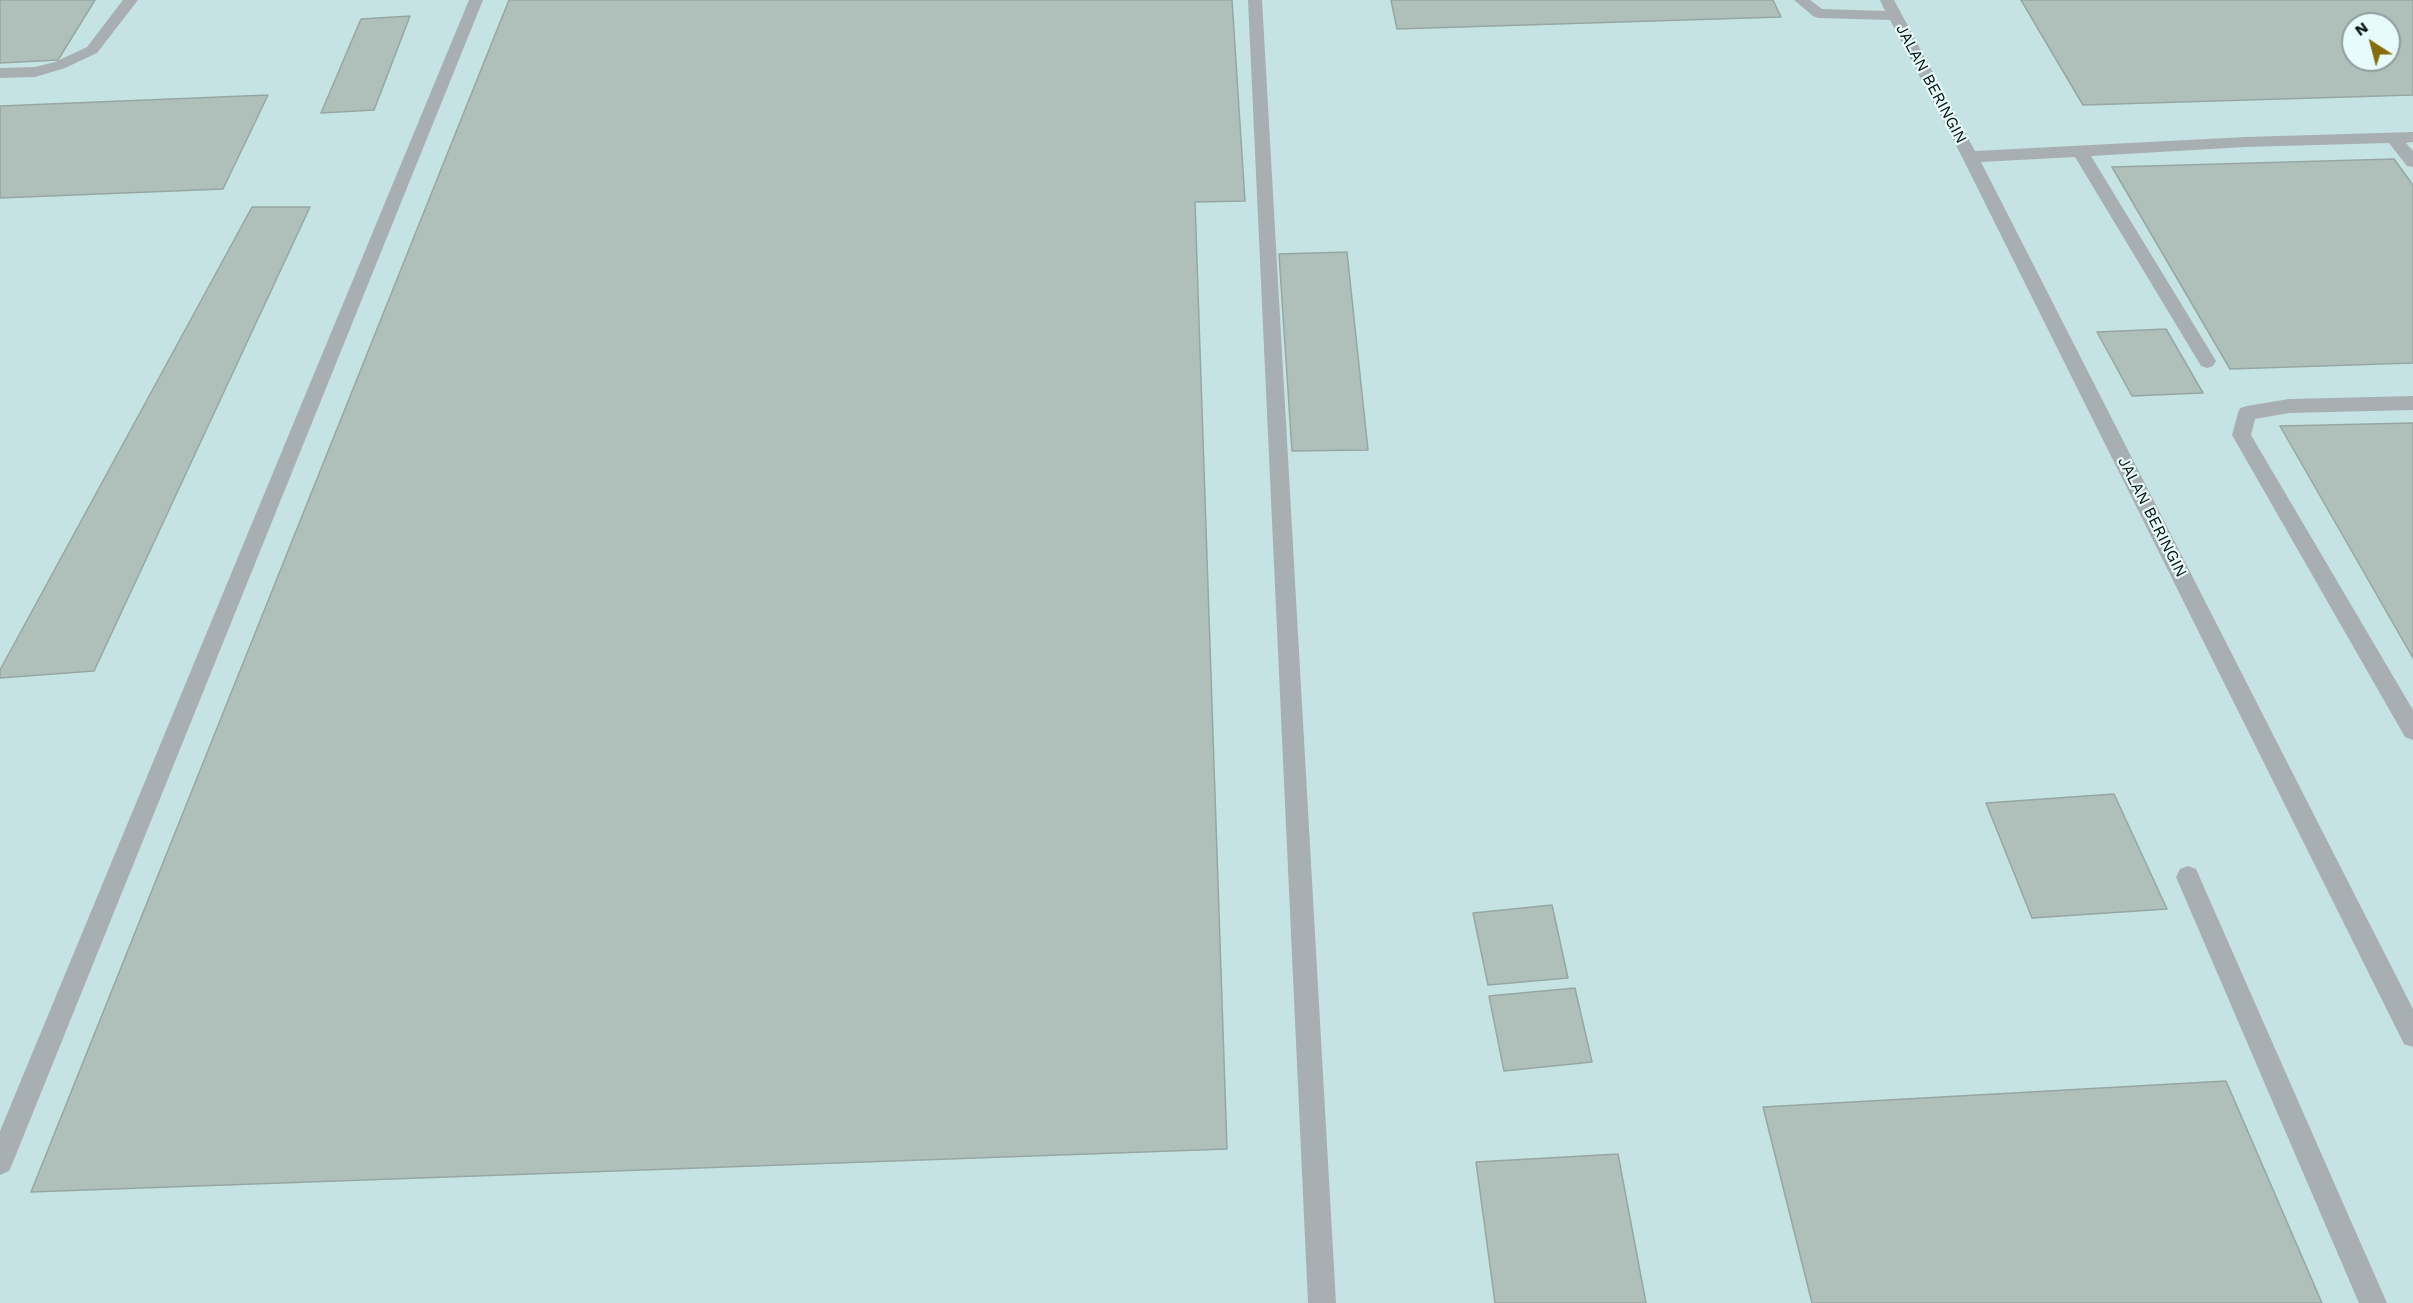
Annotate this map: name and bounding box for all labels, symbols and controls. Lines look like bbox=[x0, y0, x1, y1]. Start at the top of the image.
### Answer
north arrow bbox=[2341, 12, 2401, 72]
text: N bbox=[2351, 17, 2372, 40]
street label: JALAN BERINGIN bbox=[1891, 21, 1971, 147]
street label: JALAN BERINGIN bbox=[2113, 454, 2191, 580]

